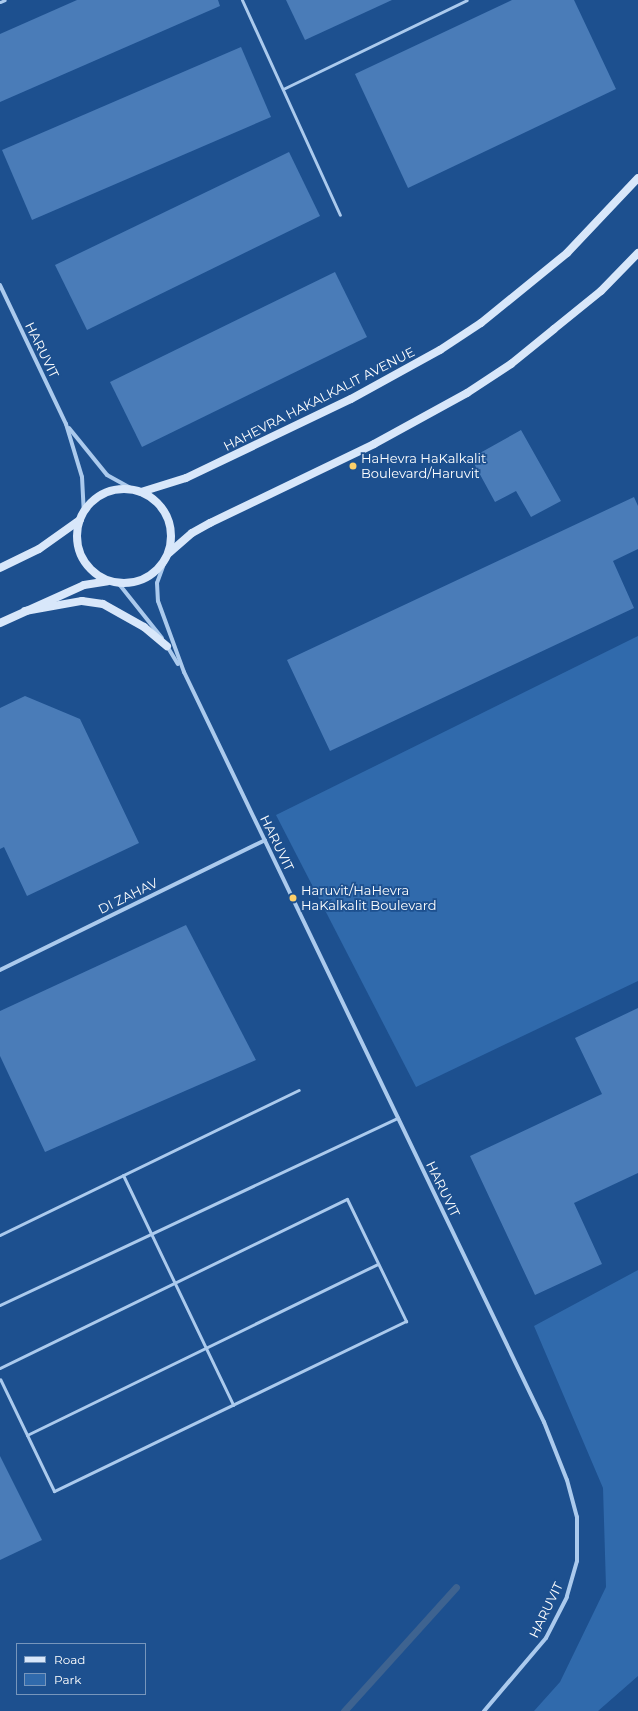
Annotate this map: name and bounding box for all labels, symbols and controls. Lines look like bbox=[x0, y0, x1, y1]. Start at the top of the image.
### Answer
street label: HARUVIT bbox=[22, 320, 62, 380]
street label: HAHEVRA HAKALKALIT AVENUE bbox=[221, 344, 417, 454]
place label: HaHevra HaKalkalit Boulevard/Haruvit bbox=[361, 451, 486, 482]
marker: HaHevra HaKalkalit Boulevard/Haruvit bbox=[348, 461, 358, 471]
street label: HARUVIT bbox=[257, 813, 297, 873]
street label: DI ZAHAV bbox=[96, 875, 160, 917]
place label: Haruvit/HaHevra HaKalkalit Boulevard bbox=[301, 883, 437, 914]
marker: Haruvit/HaHevra HaKalkalit Boulevard bbox=[288, 893, 298, 903]
street label: HARUVIT bbox=[423, 1159, 463, 1219]
street label: HARUVIT bbox=[526, 1580, 566, 1640]
legend bbox=[16, 1643, 146, 1695]
text: Road bbox=[54, 1652, 85, 1667]
text: Park bbox=[54, 1672, 81, 1687]

